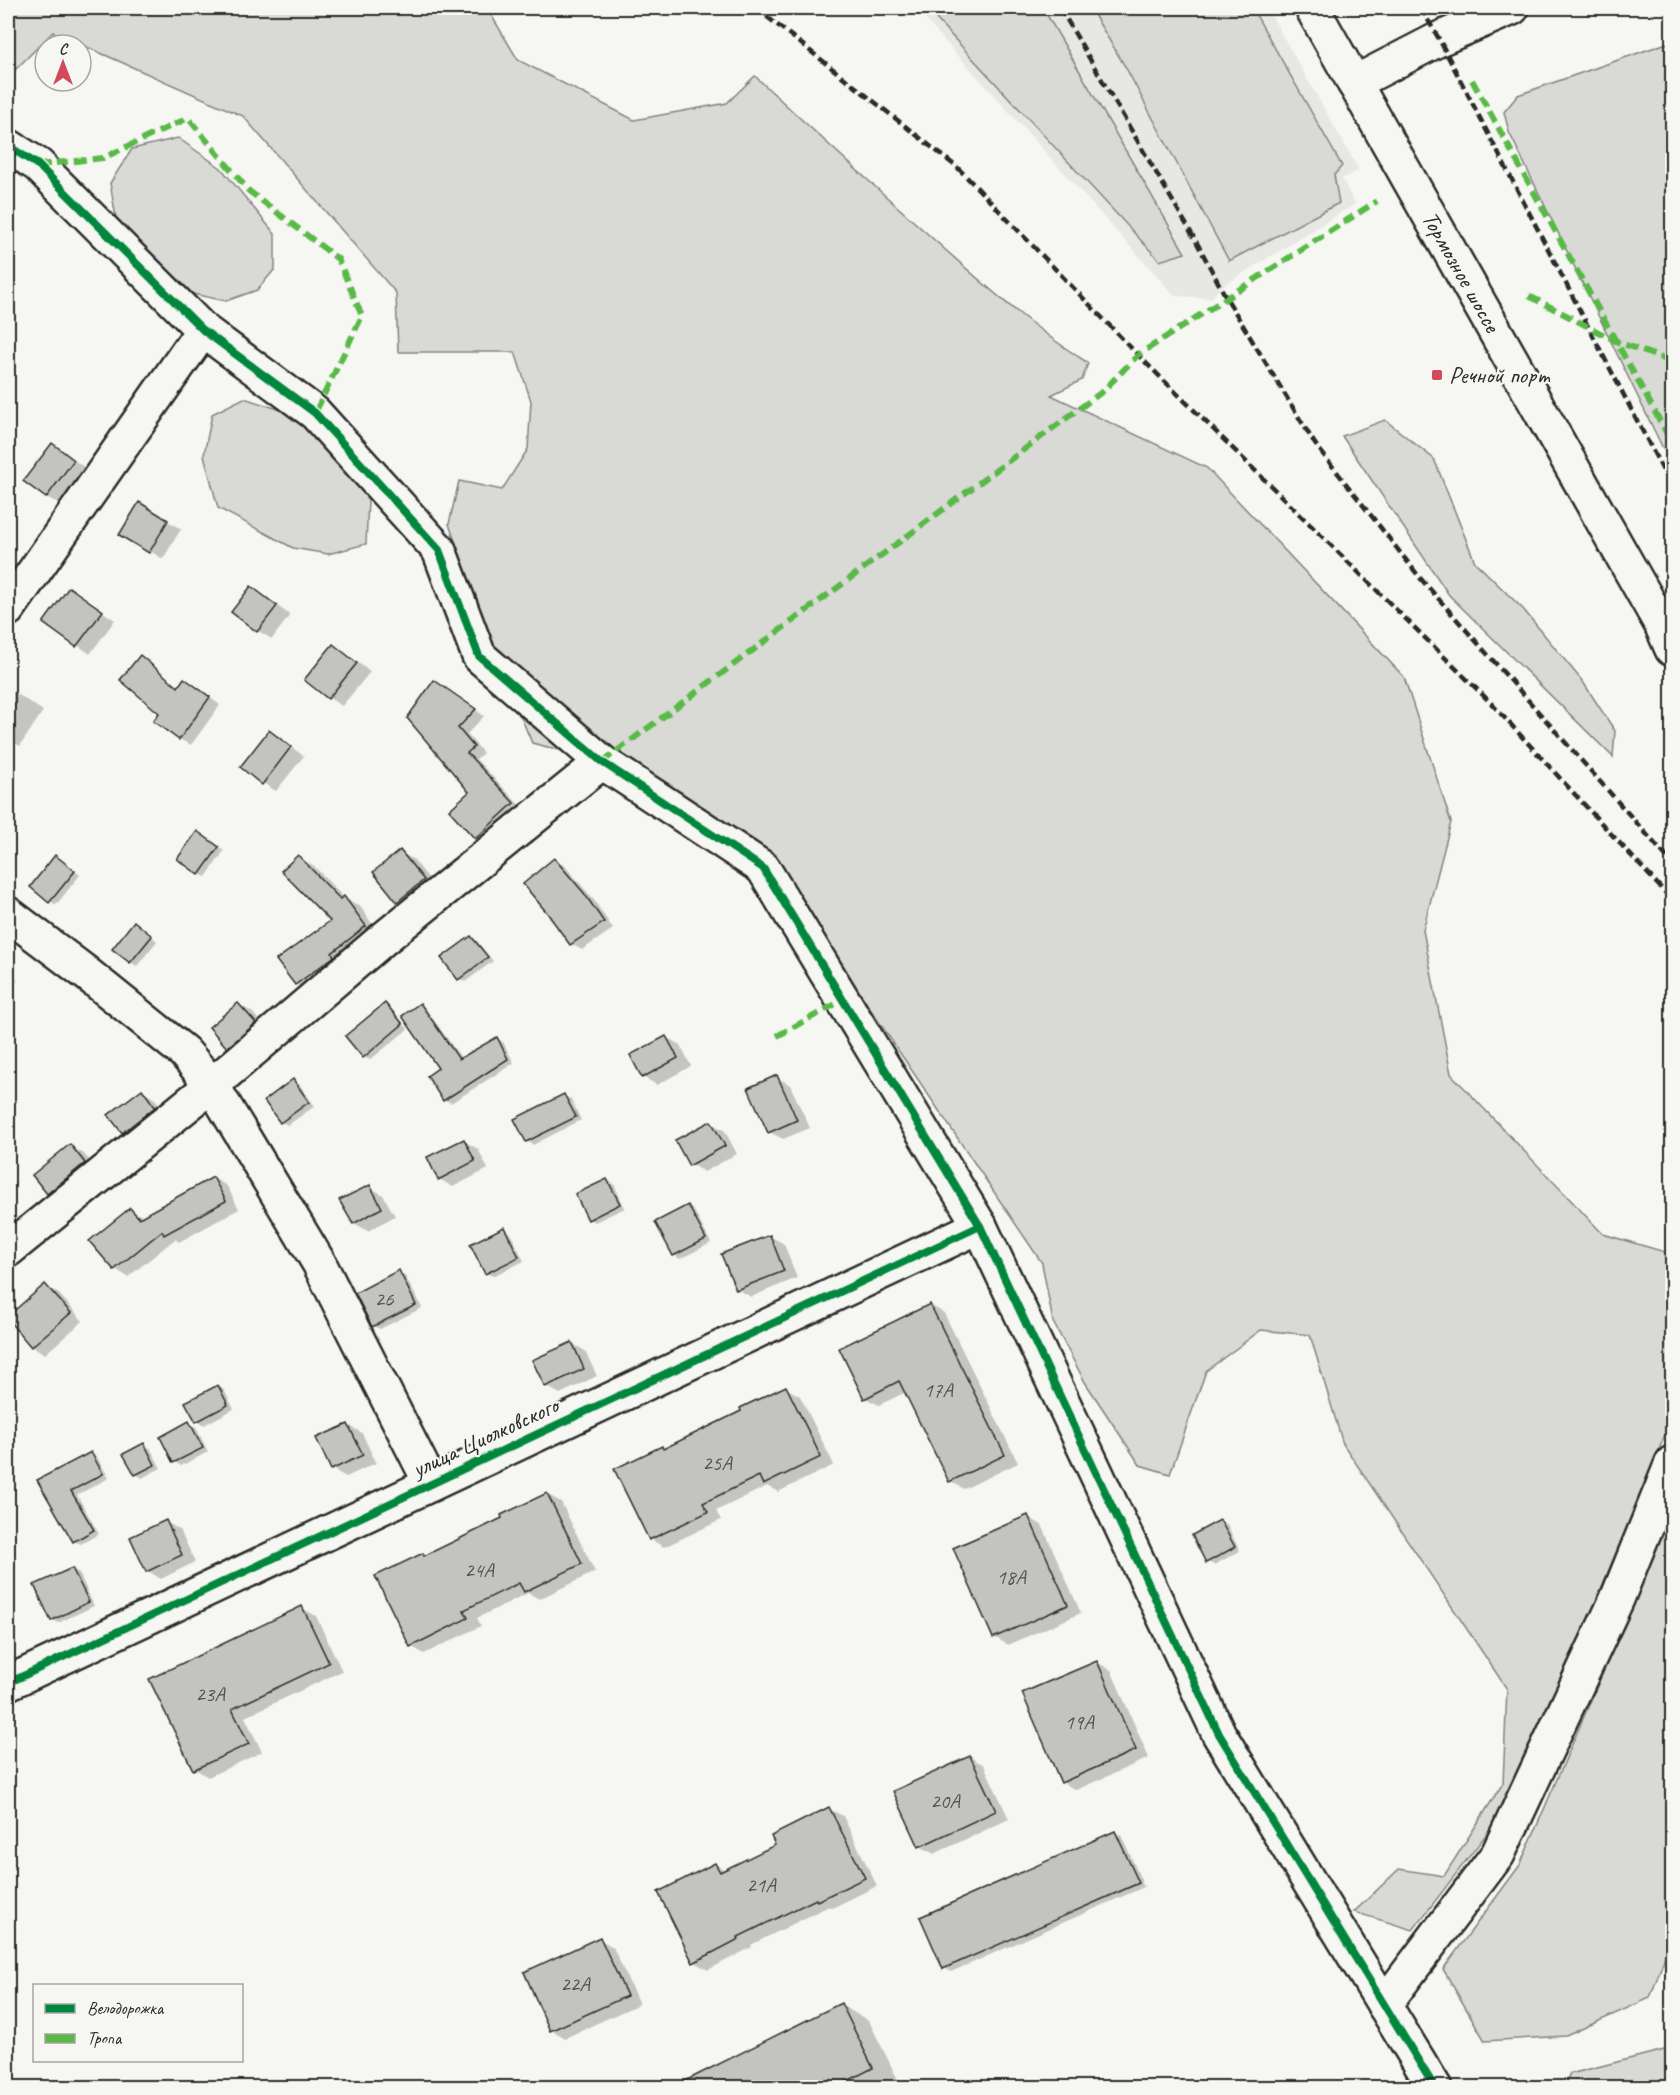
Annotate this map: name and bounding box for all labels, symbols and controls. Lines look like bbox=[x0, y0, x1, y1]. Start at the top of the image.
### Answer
north arrow bbox=[33, 33, 93, 93]
text: С bbox=[59, 39, 69, 59]
street label: Тормозное шоссе bbox=[1415, 206, 1508, 339]
place label: Речной порт bbox=[1449, 360, 1550, 390]
marker: Речной порт bbox=[1430, 368, 1444, 382]
house number: 26 bbox=[375, 1286, 394, 1312]
house number: 17А bbox=[923, 1377, 954, 1403]
street label: улица Циолковского bbox=[405, 1389, 565, 1485]
house number: 25А bbox=[702, 1450, 733, 1476]
house number: 24А bbox=[464, 1557, 495, 1583]
house number: 18А bbox=[996, 1564, 1027, 1590]
house number: 23А bbox=[195, 1681, 226, 1707]
house number: 19А bbox=[1064, 1709, 1095, 1735]
house number: 20А bbox=[930, 1788, 961, 1814]
house number: 21А bbox=[746, 1872, 777, 1898]
house number: 22А bbox=[560, 1971, 591, 1997]
legend bbox=[33, 1984, 243, 2062]
text: Велодорожка bbox=[87, 1997, 165, 2019]
text: Тропа bbox=[87, 2027, 123, 2049]

